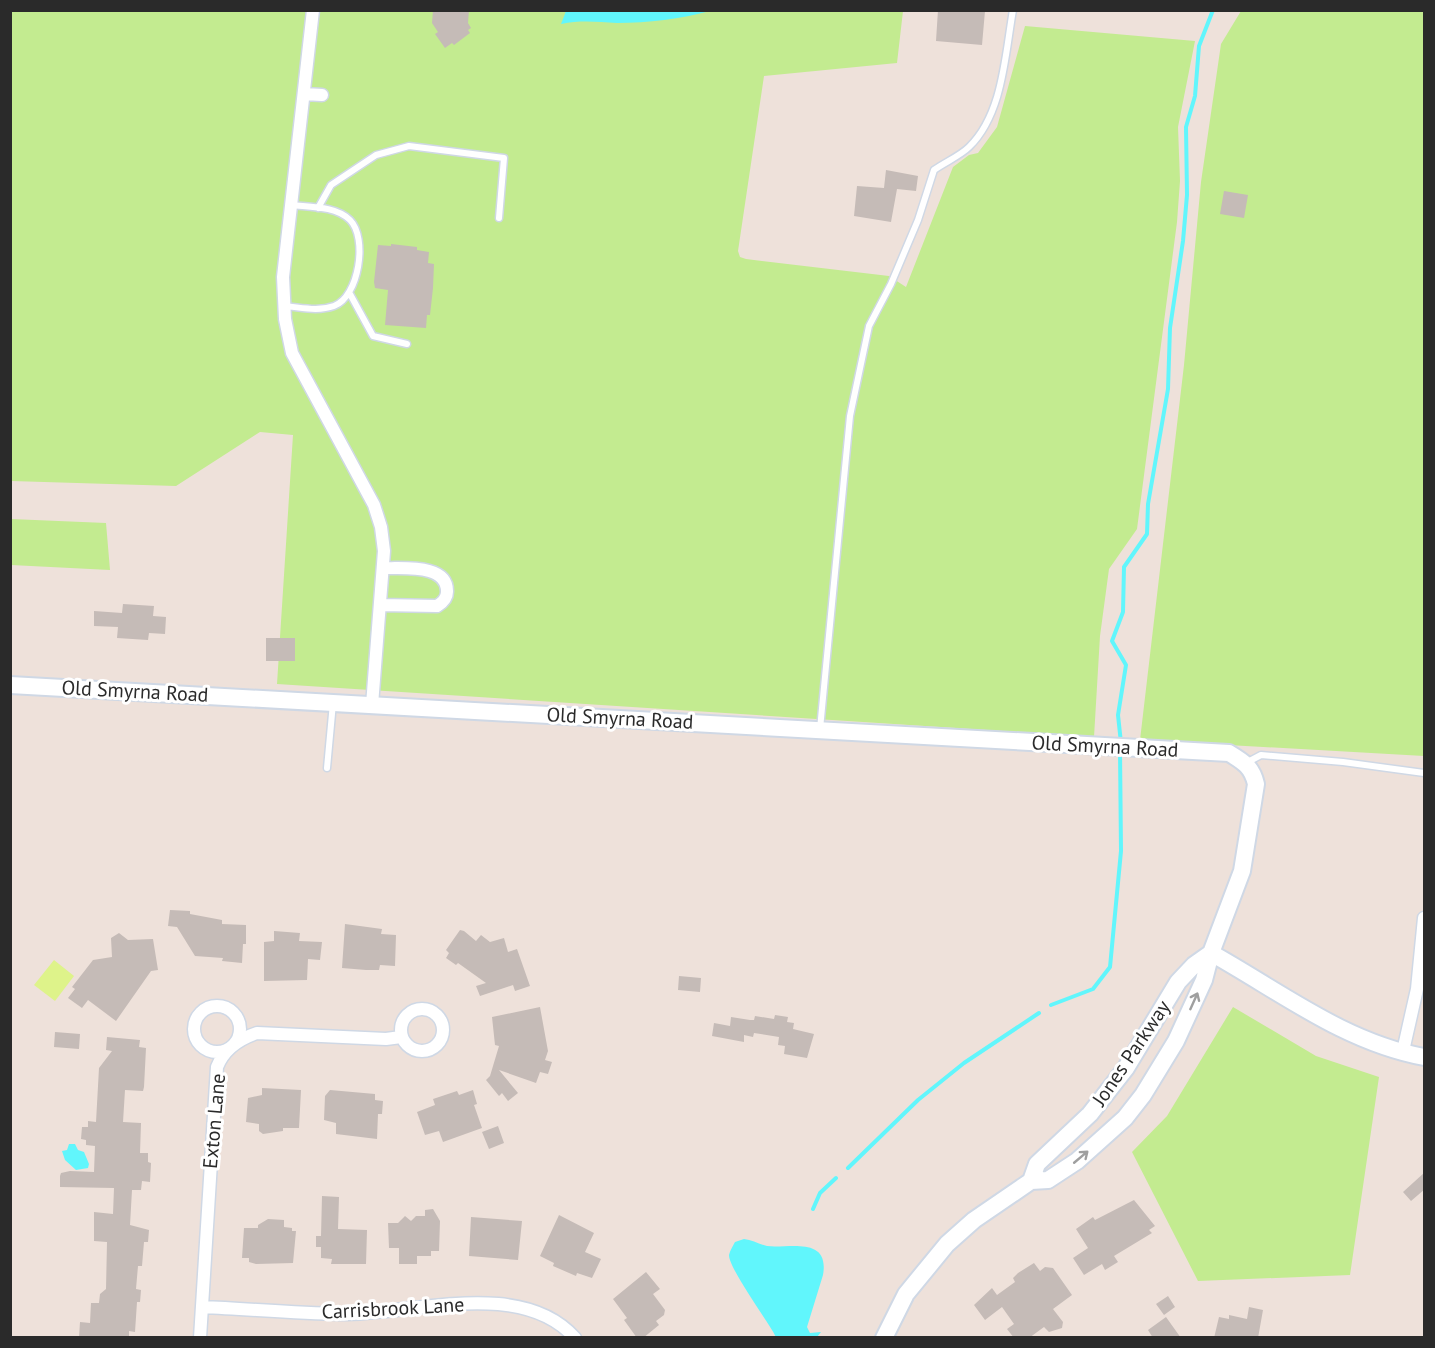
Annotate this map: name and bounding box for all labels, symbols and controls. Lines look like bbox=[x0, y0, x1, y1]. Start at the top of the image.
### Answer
street label: Old Smyrna Road bbox=[61, 674, 209, 708]
street label: Old Smyrna Road bbox=[546, 701, 694, 735]
street label: Old Smyrna Road bbox=[1031, 729, 1179, 763]
one-way arrow bbox=[1189, 992, 1201, 1010]
street label: Jones Parkway bbox=[1086, 995, 1176, 1112]
street label: Exton Lane bbox=[197, 1072, 231, 1170]
one-way arrow bbox=[1073, 1150, 1089, 1163]
street label: Carrisbrook Lane bbox=[321, 1291, 465, 1325]

